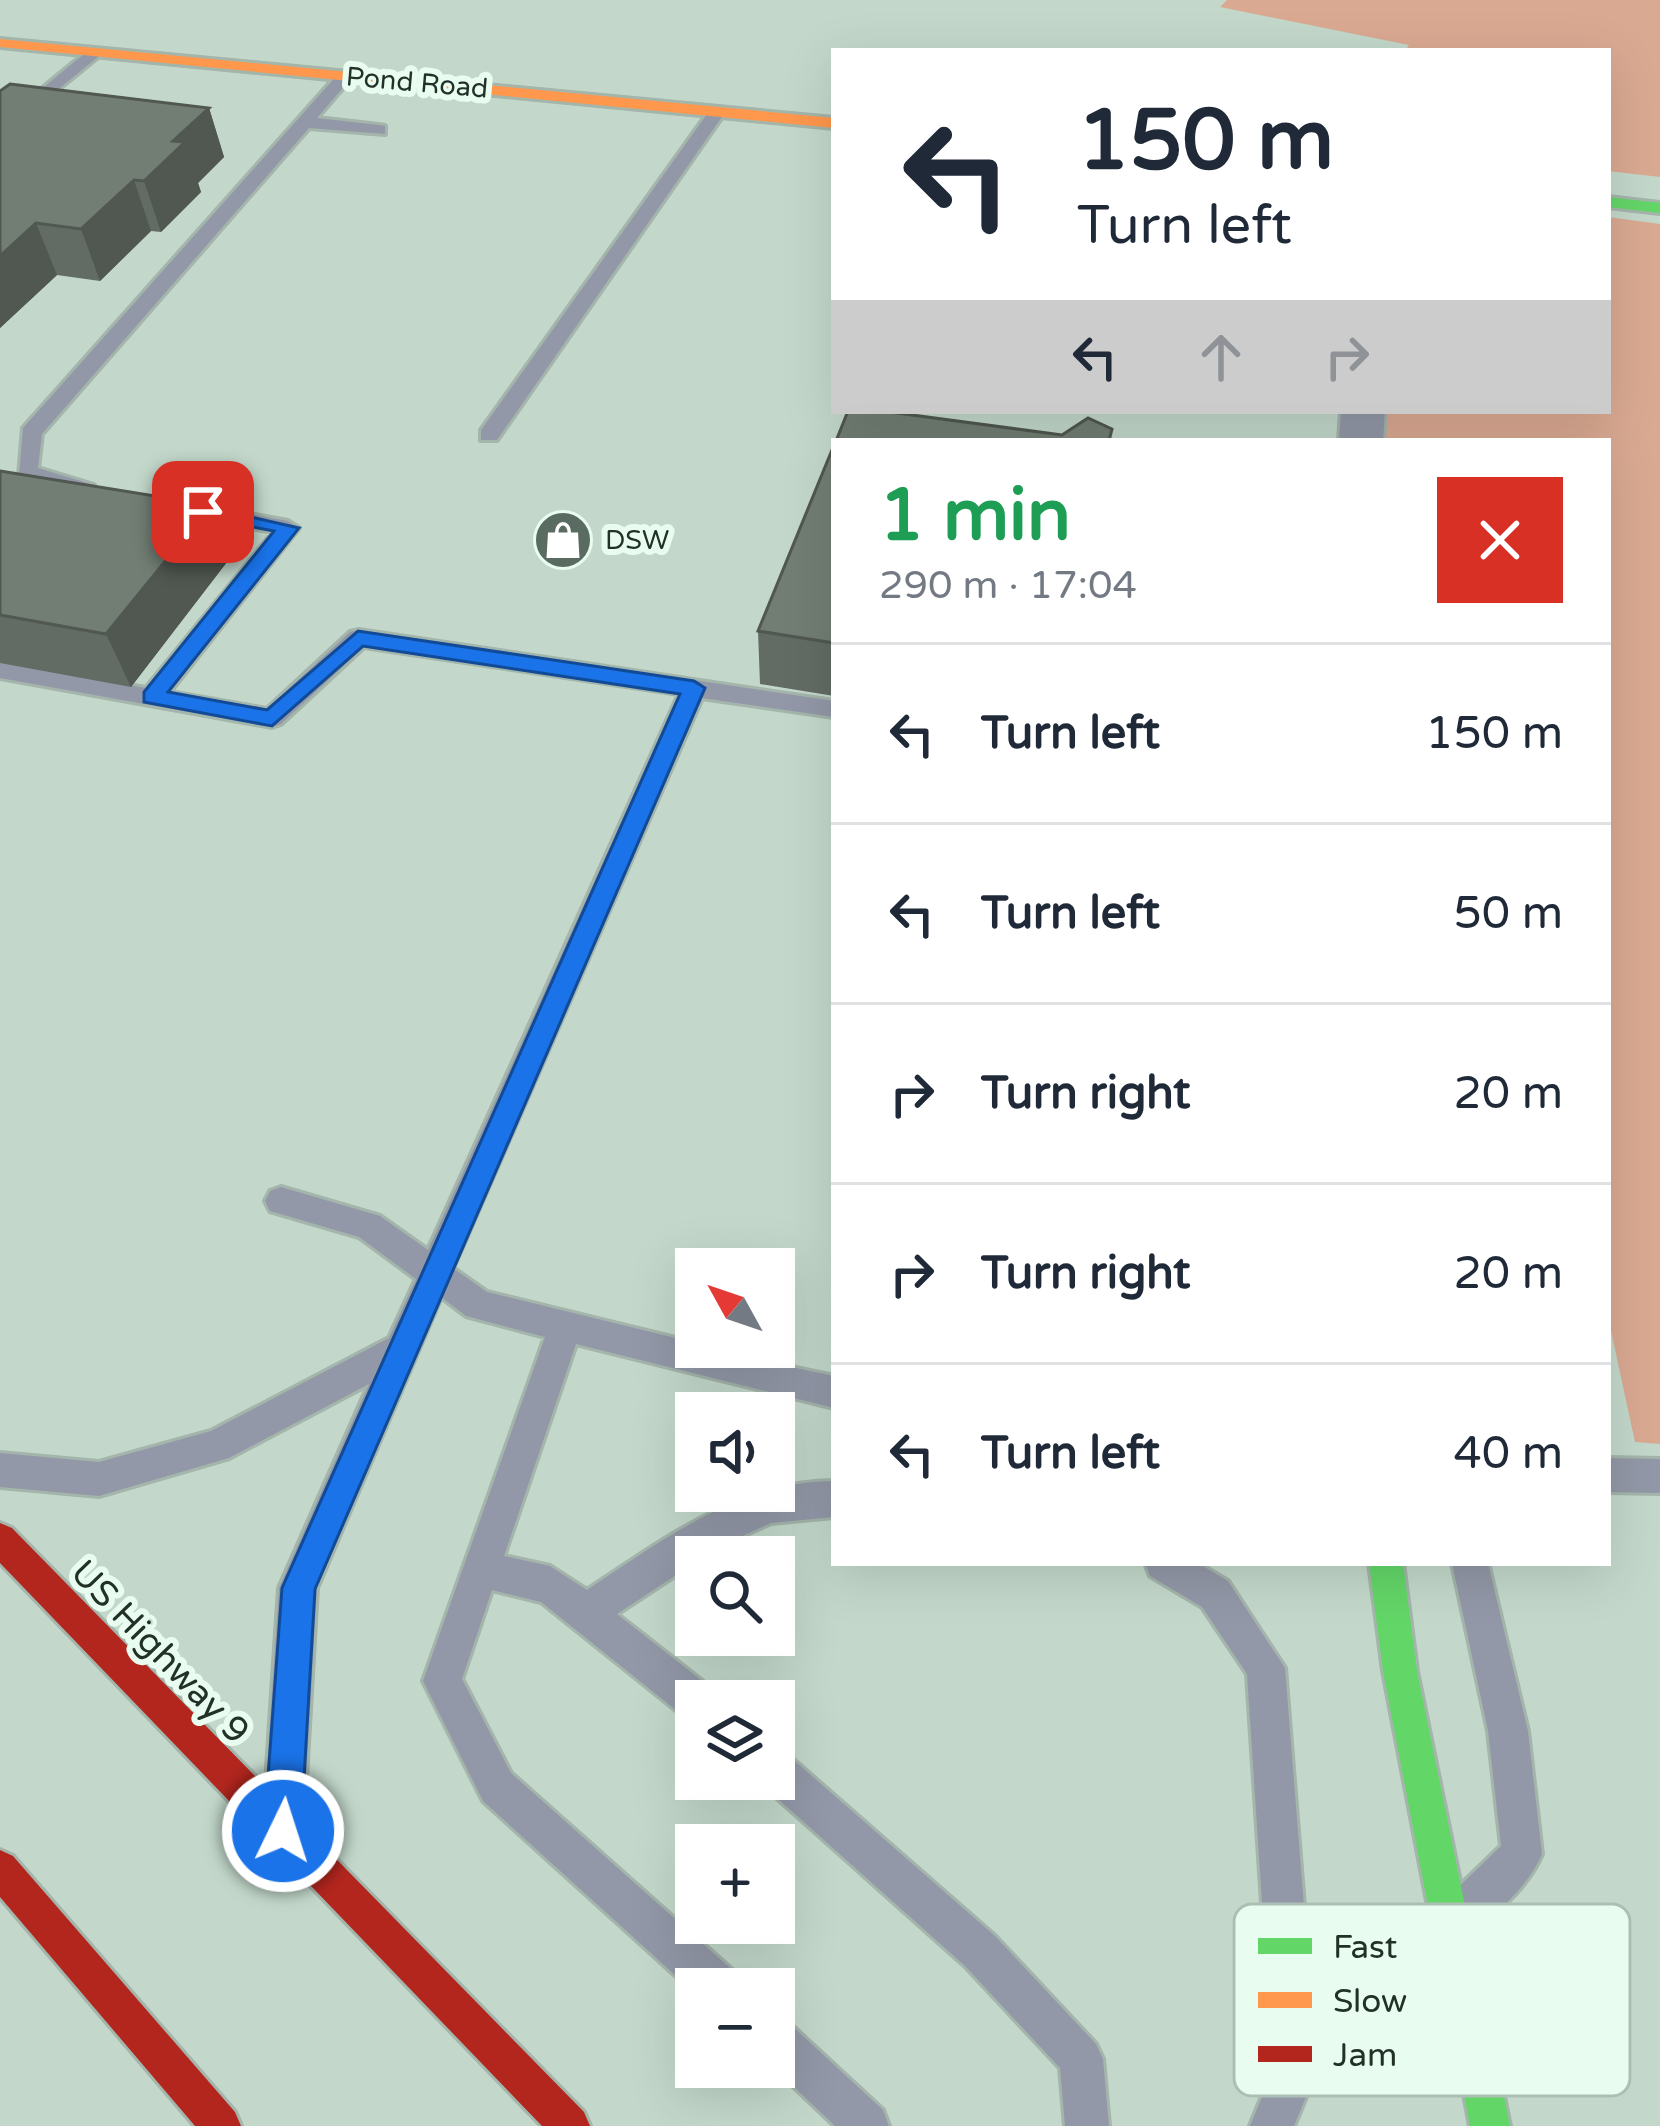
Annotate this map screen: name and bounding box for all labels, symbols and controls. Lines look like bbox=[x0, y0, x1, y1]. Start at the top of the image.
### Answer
street label: Pond Road bbox=[345, 60, 489, 106]
text: 150 m bbox=[1077, 91, 1334, 192]
icon: left bbox=[879, 96, 1035, 252]
text: Turn left bbox=[1077, 193, 1292, 258]
icon: left bbox=[1062, 324, 1128, 390]
icon: ahead bbox=[1188, 324, 1254, 390]
icon: right bbox=[1314, 324, 1380, 390]
pin bbox=[152, 461, 254, 563]
text: 1 min bbox=[879, 473, 1071, 560]
button: close bbox=[1437, 477, 1563, 603]
icon: arrive bbox=[170, 479, 236, 545]
shop icon: DSW bbox=[532, 509, 594, 571]
place label: DSW bbox=[605, 524, 669, 557]
text: 290 m · 17:04 bbox=[879, 562, 1137, 609]
icon: left bbox=[879, 701, 945, 767]
text: Turn left bbox=[981, 707, 1160, 761]
text: 150 m bbox=[1425, 707, 1563, 761]
icon: left bbox=[879, 881, 945, 947]
text: Turn left bbox=[981, 887, 1160, 941]
text: 50 m bbox=[1453, 887, 1563, 941]
icon: right bbox=[879, 1061, 945, 1127]
text: Turn right bbox=[981, 1067, 1190, 1121]
text: 20 m bbox=[1453, 1067, 1563, 1121]
icon: right bbox=[879, 1241, 945, 1307]
text: Turn right bbox=[981, 1247, 1190, 1301]
text: 20 m bbox=[1453, 1247, 1563, 1301]
north arrow bbox=[675, 1248, 795, 1368]
map controls bbox=[675, 1248, 795, 2088]
button: sound bbox=[675, 1392, 795, 1512]
icon: left bbox=[879, 1421, 945, 1487]
text: Turn left bbox=[981, 1427, 1160, 1481]
text: 40 m bbox=[1453, 1427, 1563, 1481]
button: search bbox=[675, 1536, 795, 1656]
street label: US Highway 9 bbox=[62, 1551, 258, 1753]
button: layers bbox=[675, 1680, 795, 1800]
position arrow bbox=[220, 1768, 346, 1894]
button: + bbox=[675, 1824, 795, 1944]
legend bbox=[1234, 1904, 1630, 2096]
text: Fast bbox=[1333, 1928, 1397, 1967]
button: − bbox=[675, 1968, 795, 2088]
text: Slow bbox=[1333, 1982, 1407, 2021]
text: Jam bbox=[1333, 2036, 1397, 2075]

